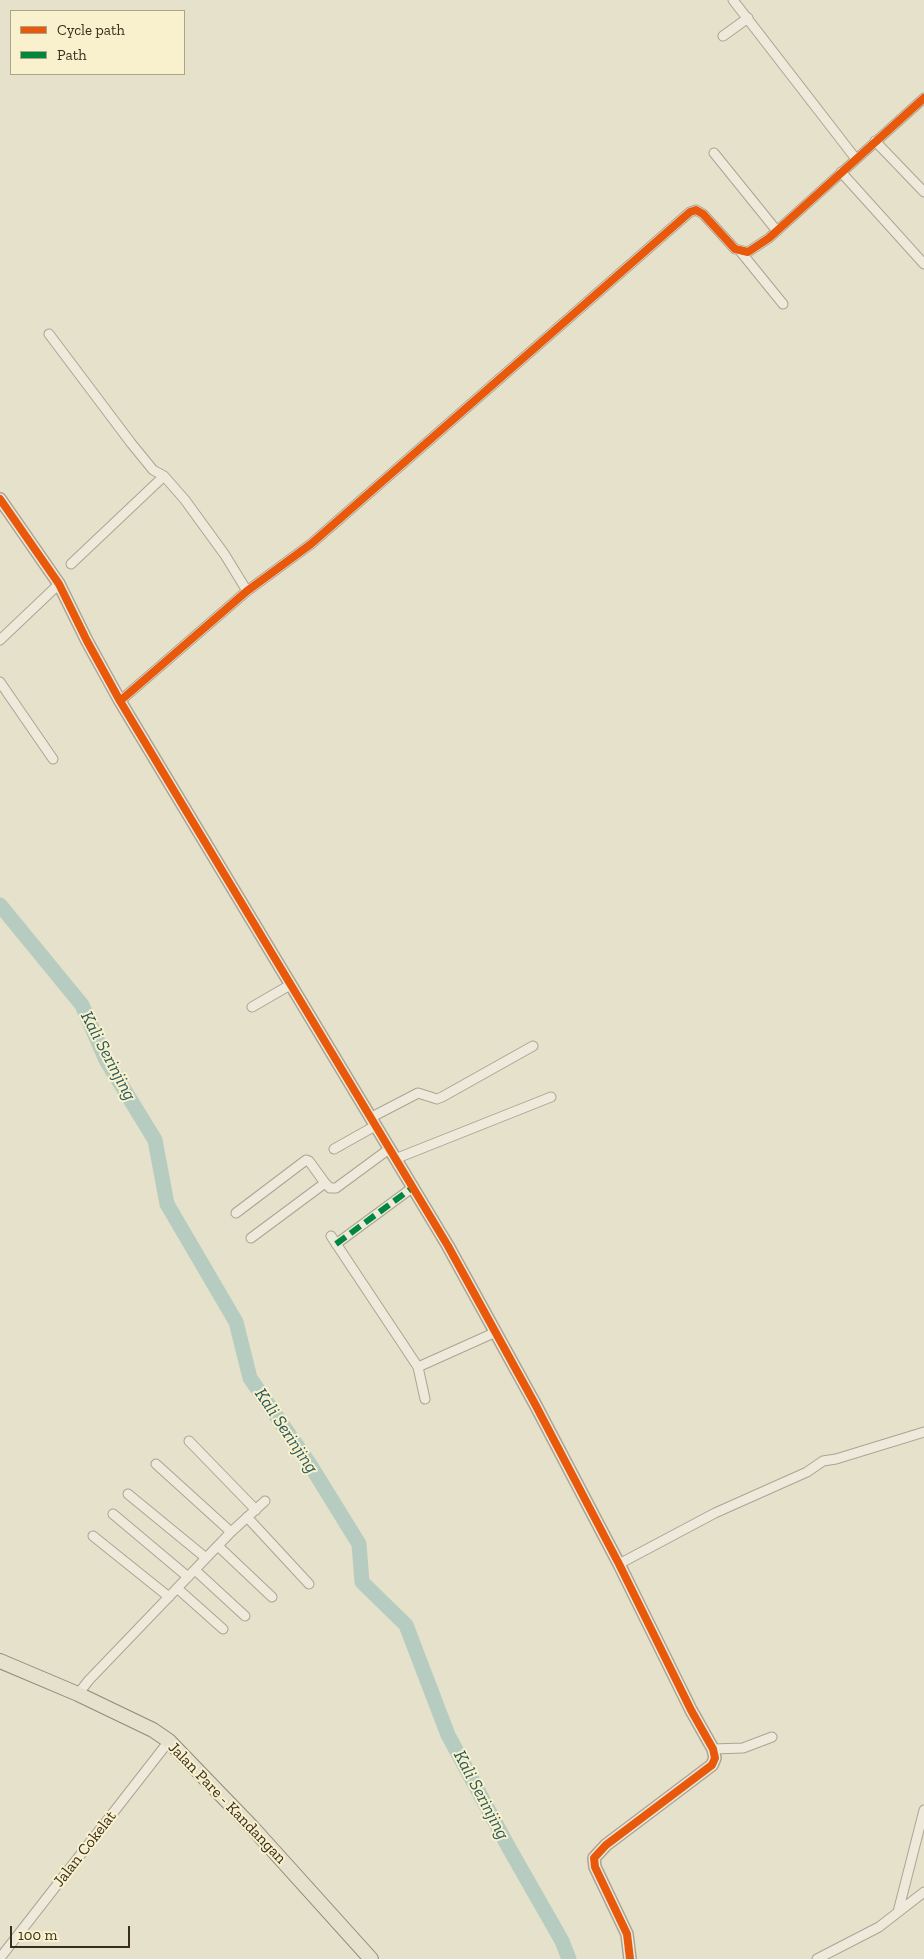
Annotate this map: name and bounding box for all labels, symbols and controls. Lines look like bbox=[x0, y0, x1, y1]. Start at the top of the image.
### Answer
legend bbox=[10, 10, 185, 75]
text: Cycle path bbox=[57, 21, 125, 39]
text: Path bbox=[57, 46, 87, 64]
water label: Kali Serinjing bbox=[75, 1008, 141, 1104]
water label: Kali Serinjing bbox=[250, 1384, 322, 1478]
street label: Jalan Pare - Kandangan bbox=[164, 1738, 290, 1868]
water label: Kali Serinjing bbox=[448, 1747, 514, 1843]
street label: Jalan Cokelat bbox=[49, 1807, 121, 1891]
scale bar bbox=[12, 1916, 132, 1948]
text: 100 m bbox=[18, 1926, 57, 1944]

